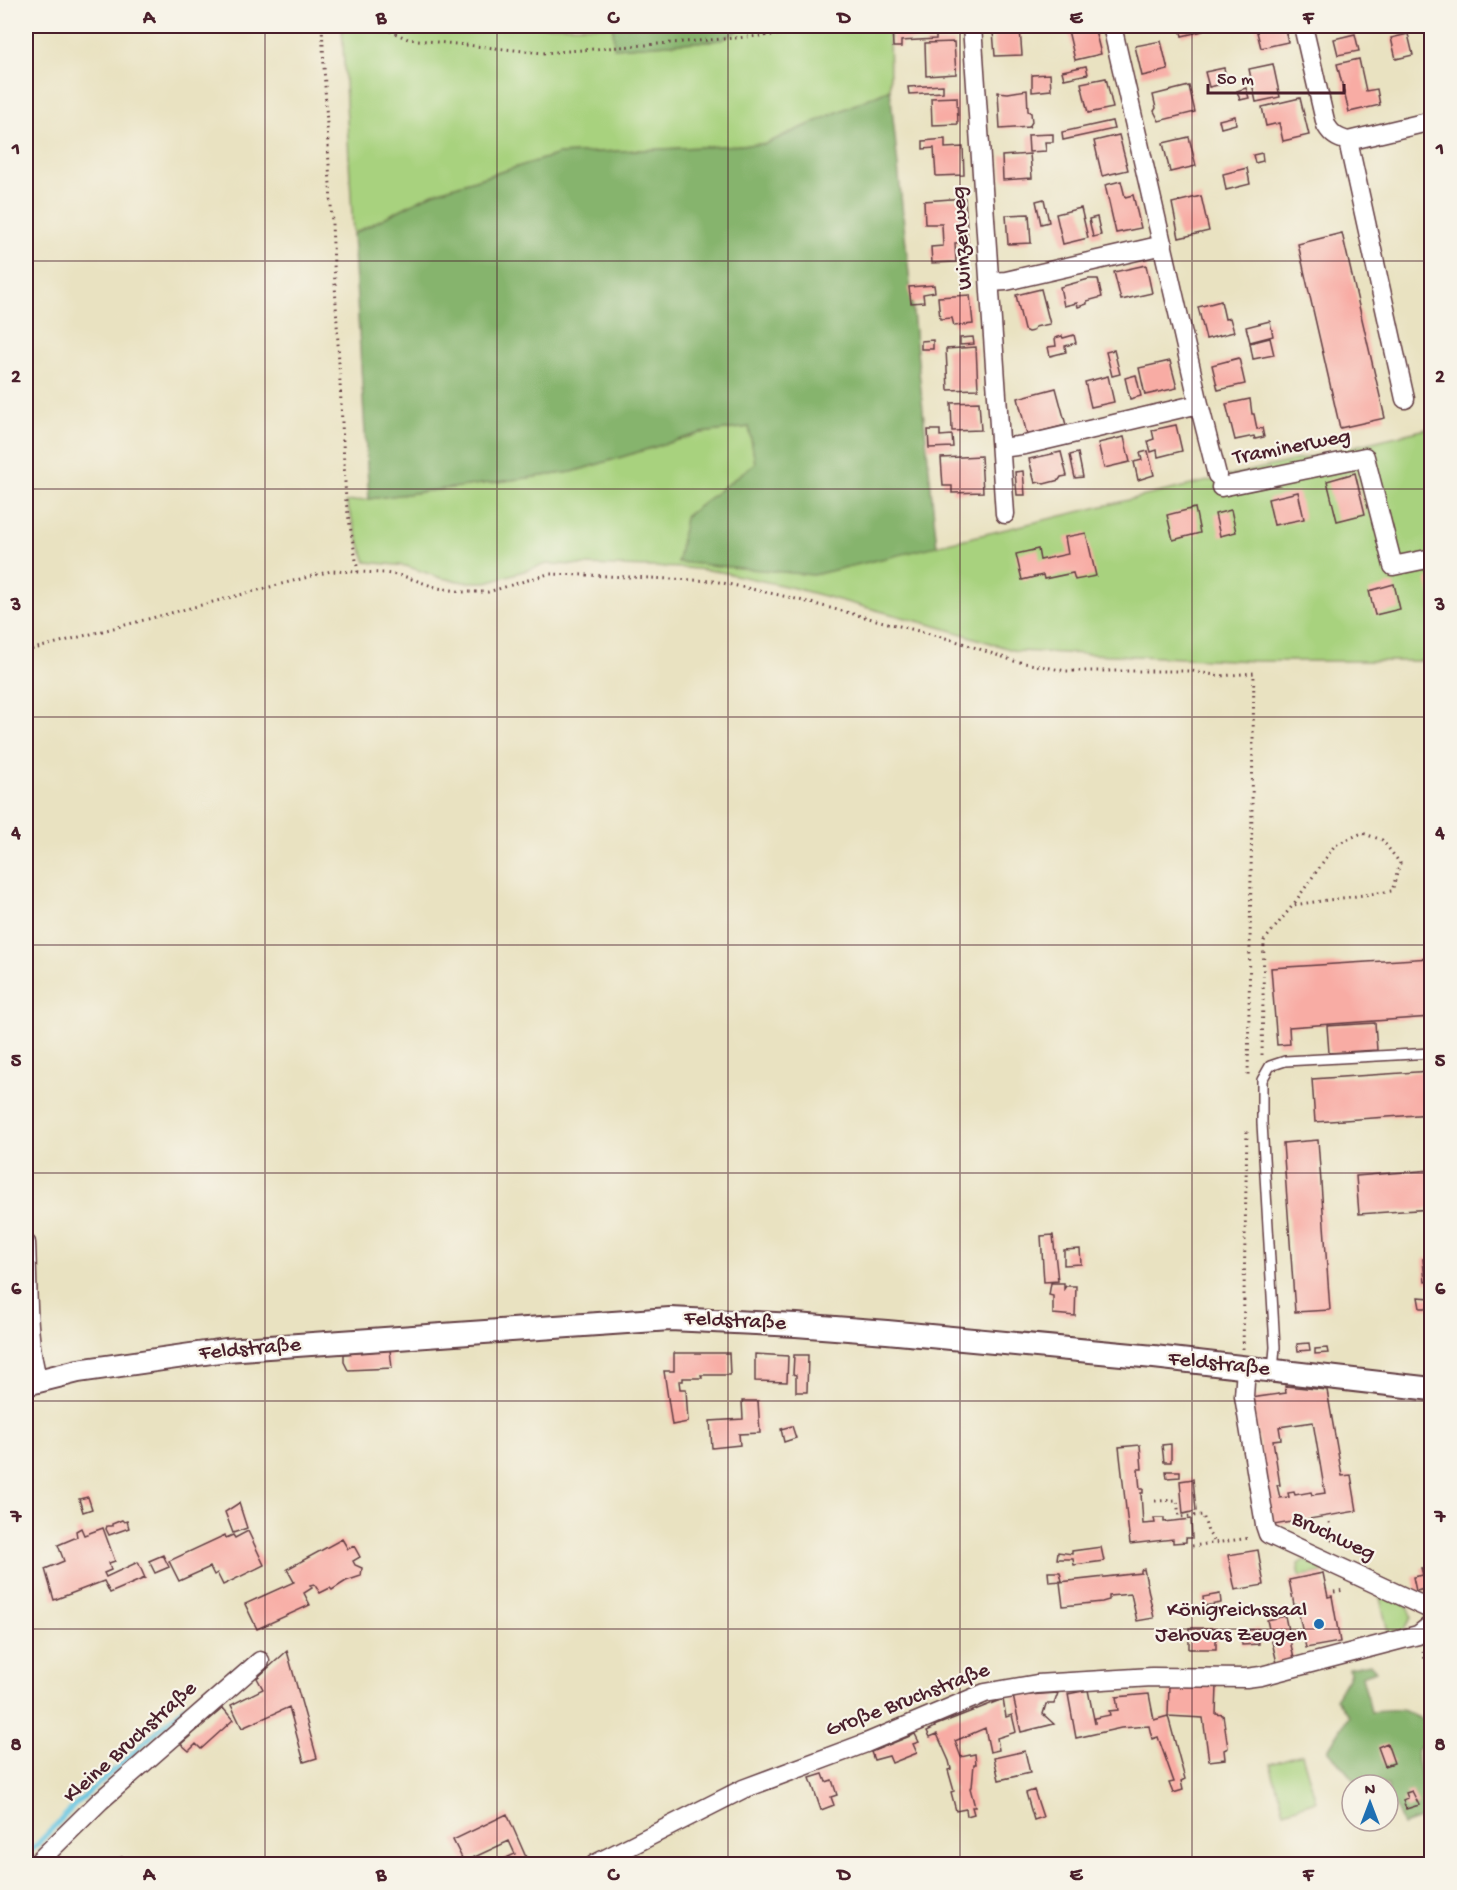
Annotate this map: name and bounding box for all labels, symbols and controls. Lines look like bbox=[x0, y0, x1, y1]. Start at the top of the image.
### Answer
text: A bbox=[142, 8, 157, 31]
text: B bbox=[375, 8, 387, 31]
text: C bbox=[607, 8, 621, 31]
text: D bbox=[835, 8, 851, 31]
text: E bbox=[1070, 8, 1084, 31]
text: F bbox=[1302, 8, 1315, 31]
scale bar bbox=[1208, 57, 1344, 95]
text: 50 m bbox=[1217, 70, 1254, 91]
text: 1 bbox=[11, 139, 20, 162]
text: 1 bbox=[1435, 139, 1444, 162]
street label: Winzerweg bbox=[946, 185, 980, 291]
text: 2 bbox=[11, 367, 21, 390]
text: 2 bbox=[1435, 367, 1445, 390]
street label: Traminerweg bbox=[1229, 424, 1353, 473]
text: 3 bbox=[10, 595, 21, 618]
text: 3 bbox=[1434, 595, 1445, 618]
text: 4 bbox=[10, 823, 21, 846]
text: 4 bbox=[1434, 823, 1445, 846]
text: 5 bbox=[11, 1051, 22, 1074]
text: 5 bbox=[1435, 1051, 1446, 1074]
text: 6 bbox=[11, 1279, 22, 1302]
text: 6 bbox=[1435, 1279, 1446, 1302]
street label: Feldstraße bbox=[682, 1306, 787, 1338]
street label: Feldstraße bbox=[197, 1333, 303, 1367]
street label: Feldstraße bbox=[1166, 1347, 1272, 1383]
street label: Bruchweg bbox=[1286, 1506, 1379, 1568]
text: 7 bbox=[10, 1507, 23, 1530]
text: 7 bbox=[1434, 1507, 1447, 1530]
place label: Königreichssaal Jehovas Zeugen bbox=[1155, 1598, 1308, 1649]
marker: Königreichssaal Jehovas Zeugen bbox=[1312, 1617, 1326, 1631]
street label: Große Bruchstraße bbox=[822, 1658, 994, 1744]
street label: Kleine Bruchstraße bbox=[59, 1676, 204, 1810]
text: 8 bbox=[11, 1735, 22, 1758]
text: 8 bbox=[1435, 1735, 1446, 1758]
north arrow bbox=[1340, 1773, 1400, 1833]
text: N bbox=[1365, 1782, 1376, 1801]
text: A bbox=[142, 1865, 157, 1888]
text: B bbox=[375, 1865, 387, 1888]
text: C bbox=[607, 1865, 621, 1888]
text: D bbox=[835, 1865, 851, 1888]
text: E bbox=[1070, 1865, 1084, 1888]
text: F bbox=[1302, 1865, 1315, 1888]

